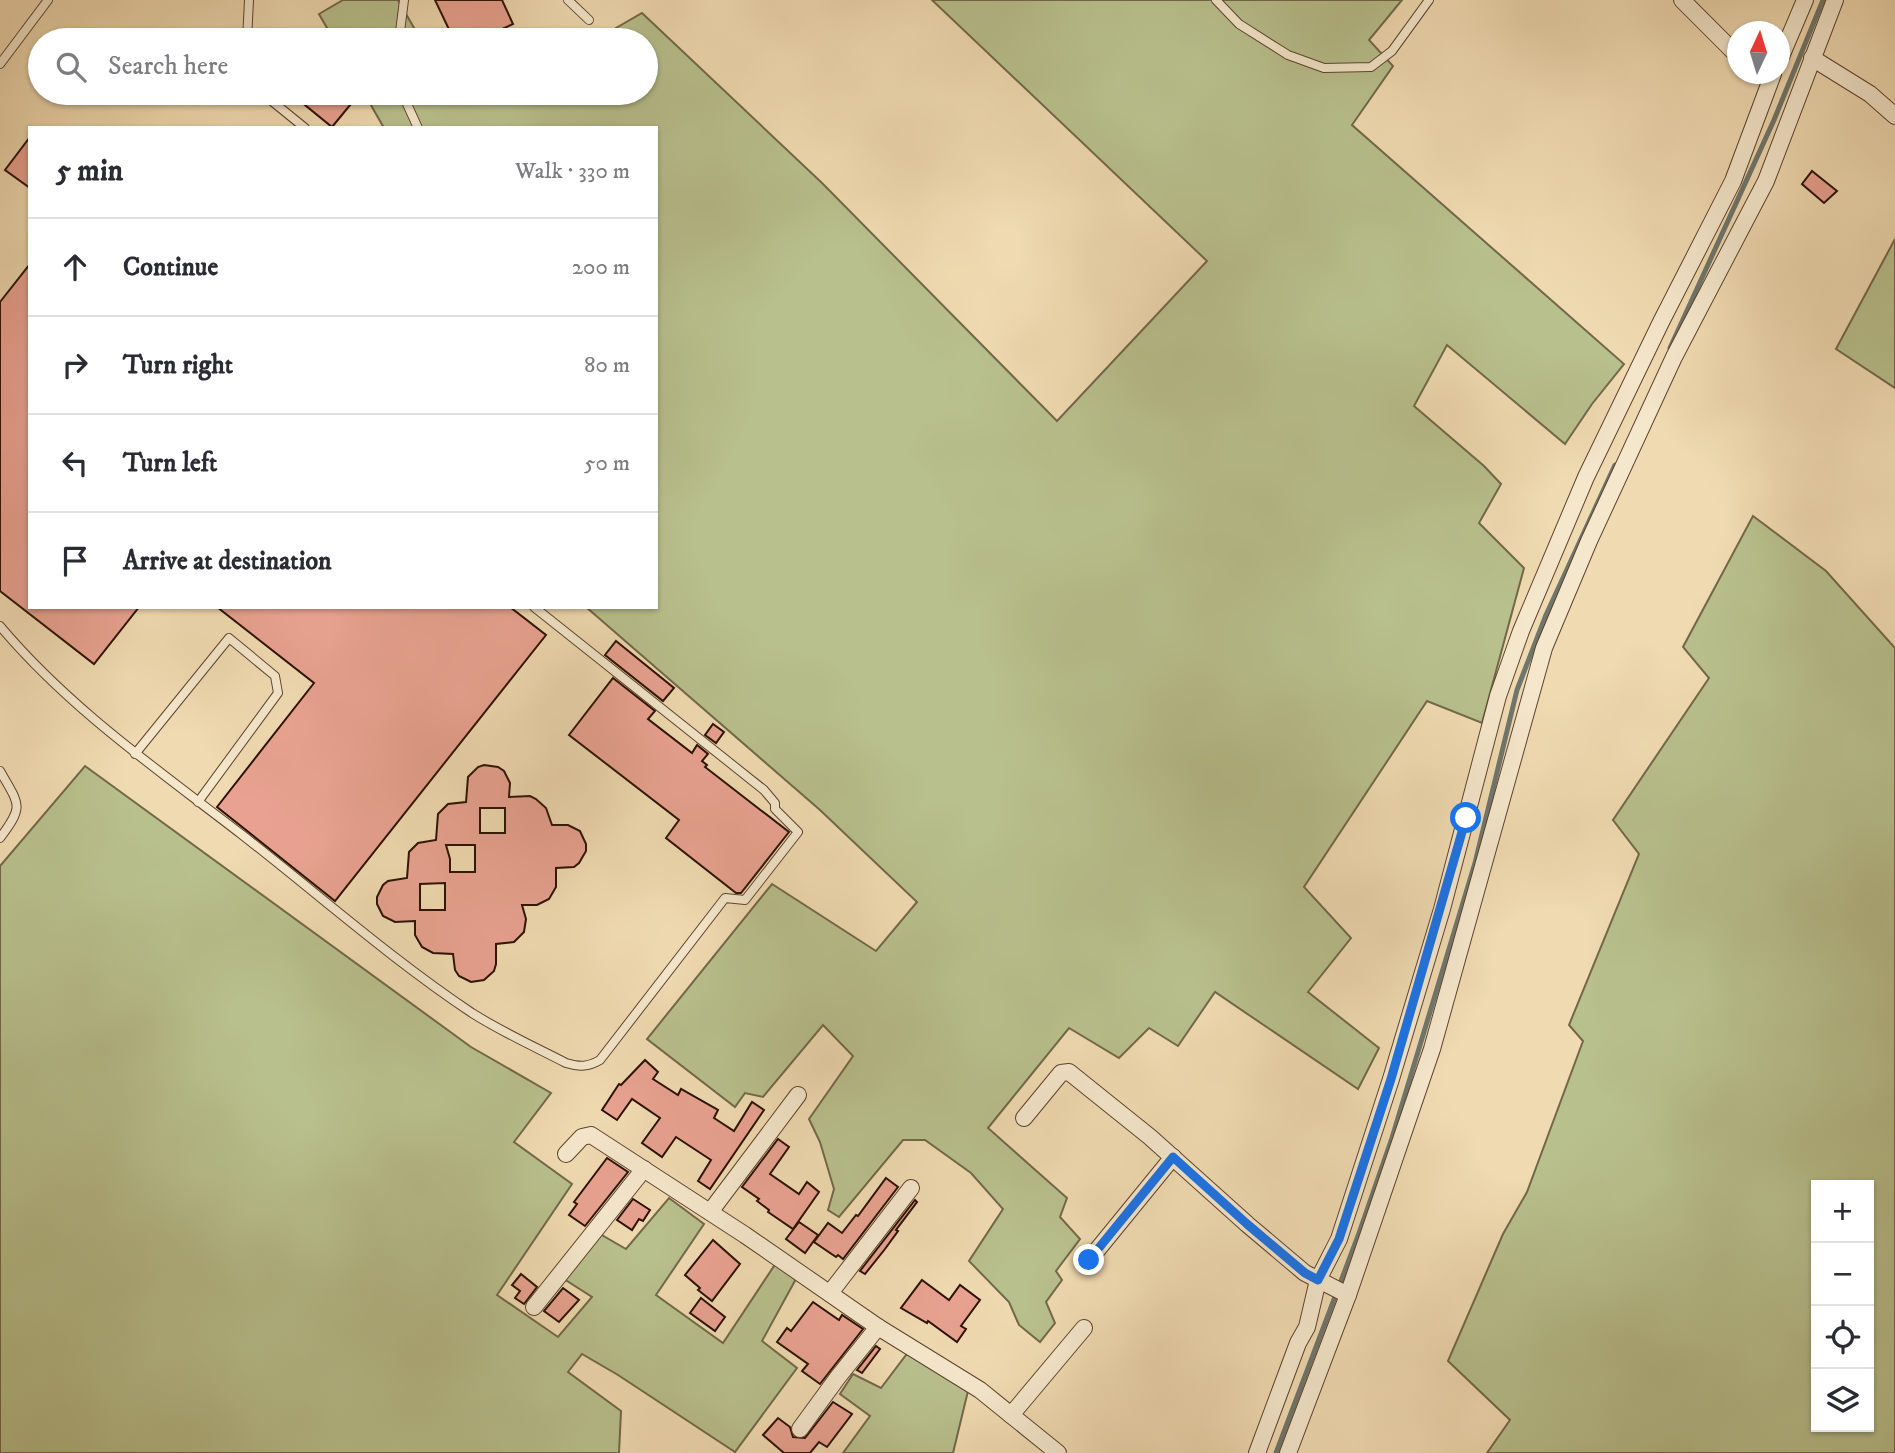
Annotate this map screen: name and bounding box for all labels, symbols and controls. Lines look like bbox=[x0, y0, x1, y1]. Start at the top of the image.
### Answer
north arrow bbox=[1727, 21, 1790, 84]
search box bbox=[28, 28, 658, 105]
icon: search bbox=[52, 48, 90, 86]
text: Search here bbox=[108, 50, 228, 83]
text: 5 min bbox=[56, 153, 123, 190]
text: Walk · 330 m bbox=[515, 157, 630, 186]
icon: ahead bbox=[56, 248, 94, 286]
text: Continue bbox=[123, 251, 218, 284]
text: 200 m bbox=[572, 253, 630, 282]
icon: right bbox=[56, 346, 94, 384]
text: Turn right bbox=[123, 349, 233, 382]
text: 80 m bbox=[584, 351, 630, 380]
icon: left bbox=[56, 444, 94, 482]
text: Turn left bbox=[123, 447, 217, 480]
text: 50 m bbox=[584, 449, 630, 478]
icon: arrive bbox=[56, 542, 94, 580]
text: Arrive at destination bbox=[123, 545, 332, 578]
route start bbox=[1450, 802, 1481, 833]
map controls bbox=[1811, 1180, 1874, 1432]
button: + bbox=[1811, 1180, 1874, 1243]
button: − bbox=[1811, 1243, 1874, 1306]
route end bbox=[1073, 1244, 1104, 1275]
button: locate bbox=[1811, 1306, 1874, 1369]
button: layers bbox=[1811, 1369, 1874, 1432]

